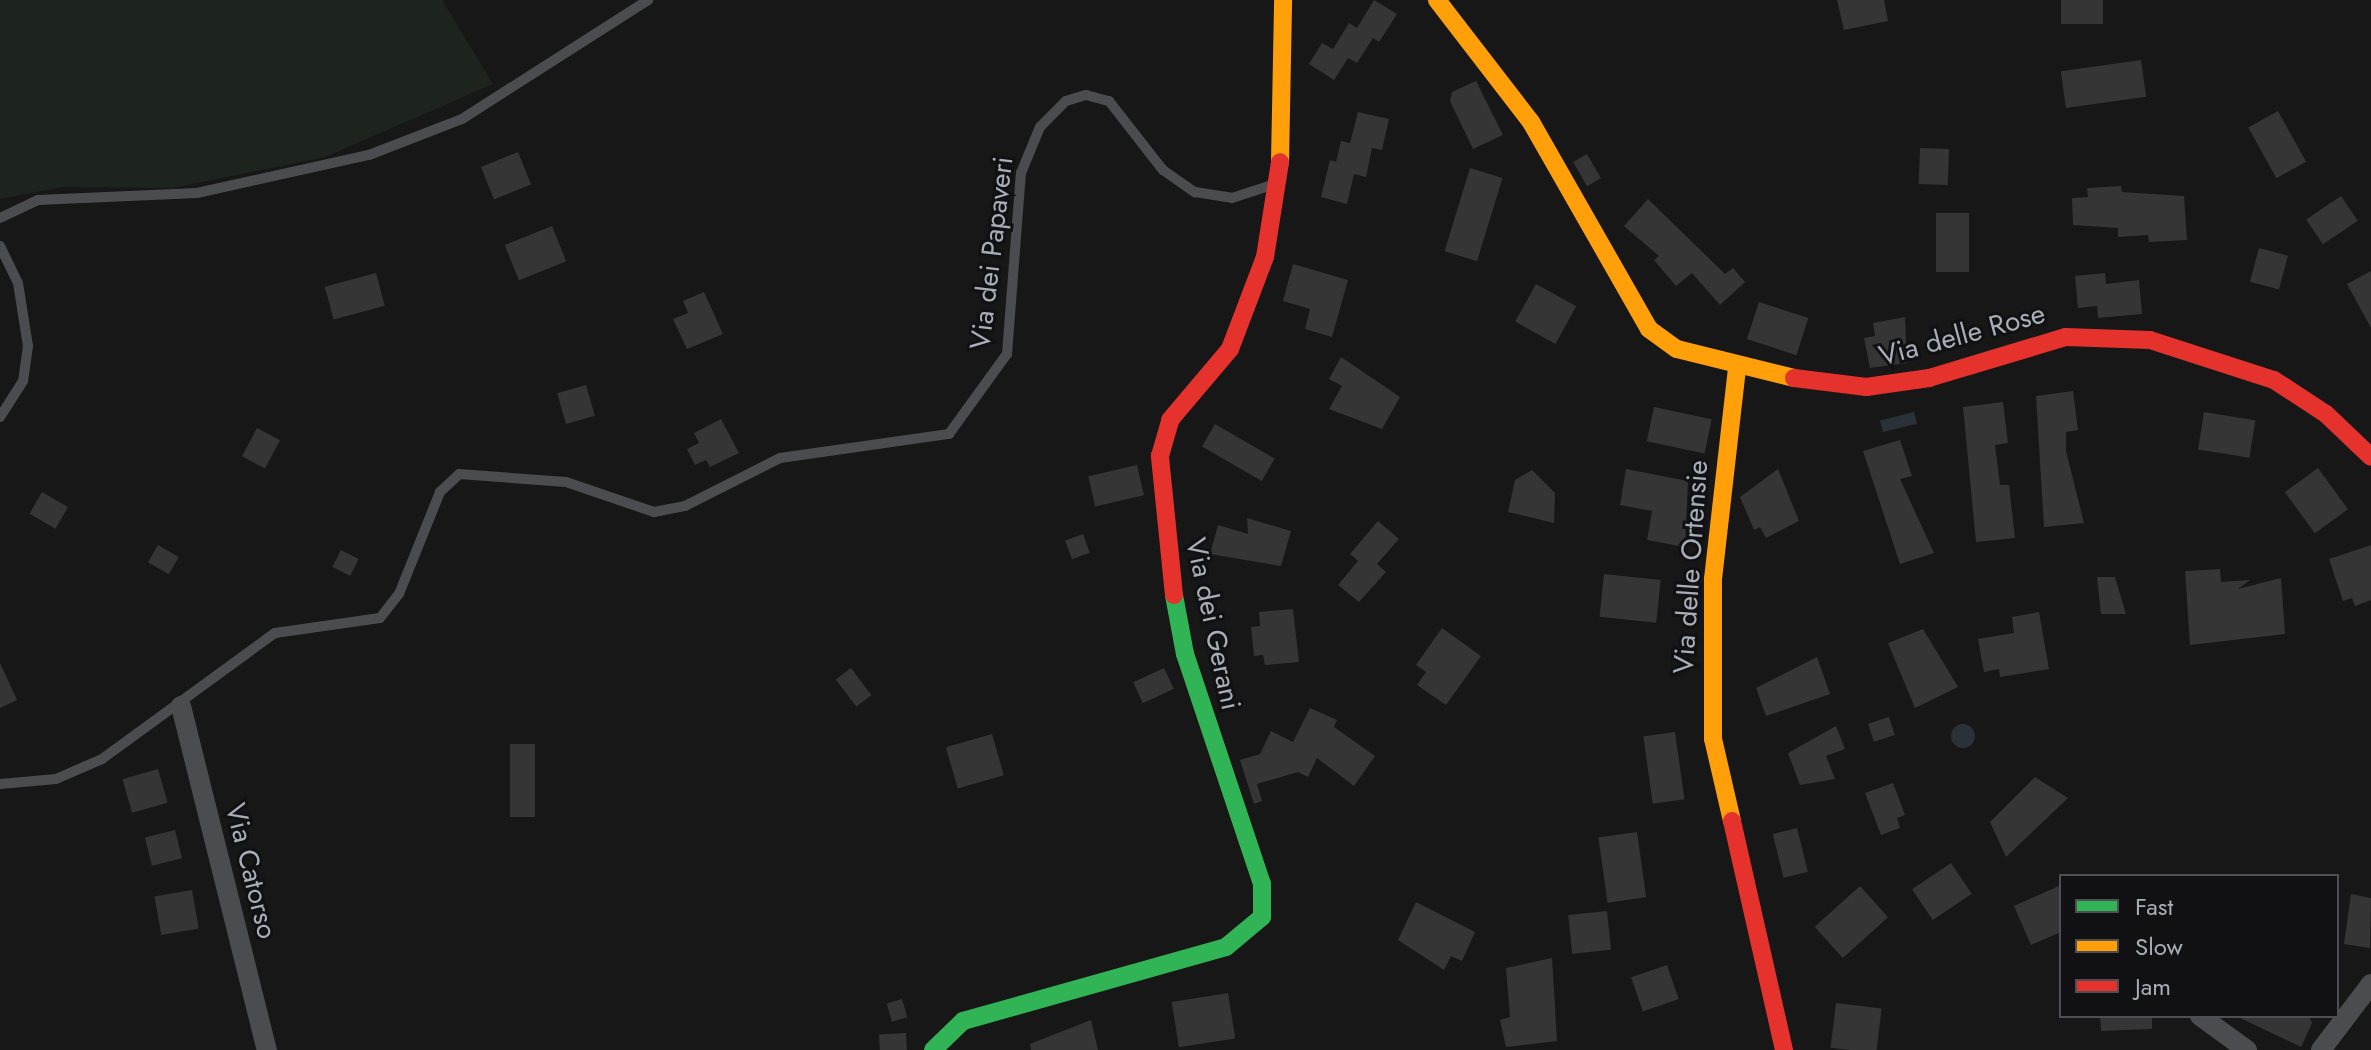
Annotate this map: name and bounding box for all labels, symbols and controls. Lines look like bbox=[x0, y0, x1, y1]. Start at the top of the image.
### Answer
street label: Via dei Papaveri bbox=[963, 155, 1021, 351]
street label: Via delle Rose bbox=[1875, 297, 2049, 373]
street label: Via delle Ortensie bbox=[1667, 459, 1715, 675]
street label: Via dei Gerani bbox=[1178, 535, 1248, 713]
street label: Via Catorso bbox=[218, 800, 284, 942]
legend bbox=[2059, 874, 2339, 1018]
text: Fast bbox=[2135, 889, 2173, 924]
text: Slow bbox=[2135, 929, 2183, 964]
text: Jam bbox=[2135, 969, 2171, 1004]

